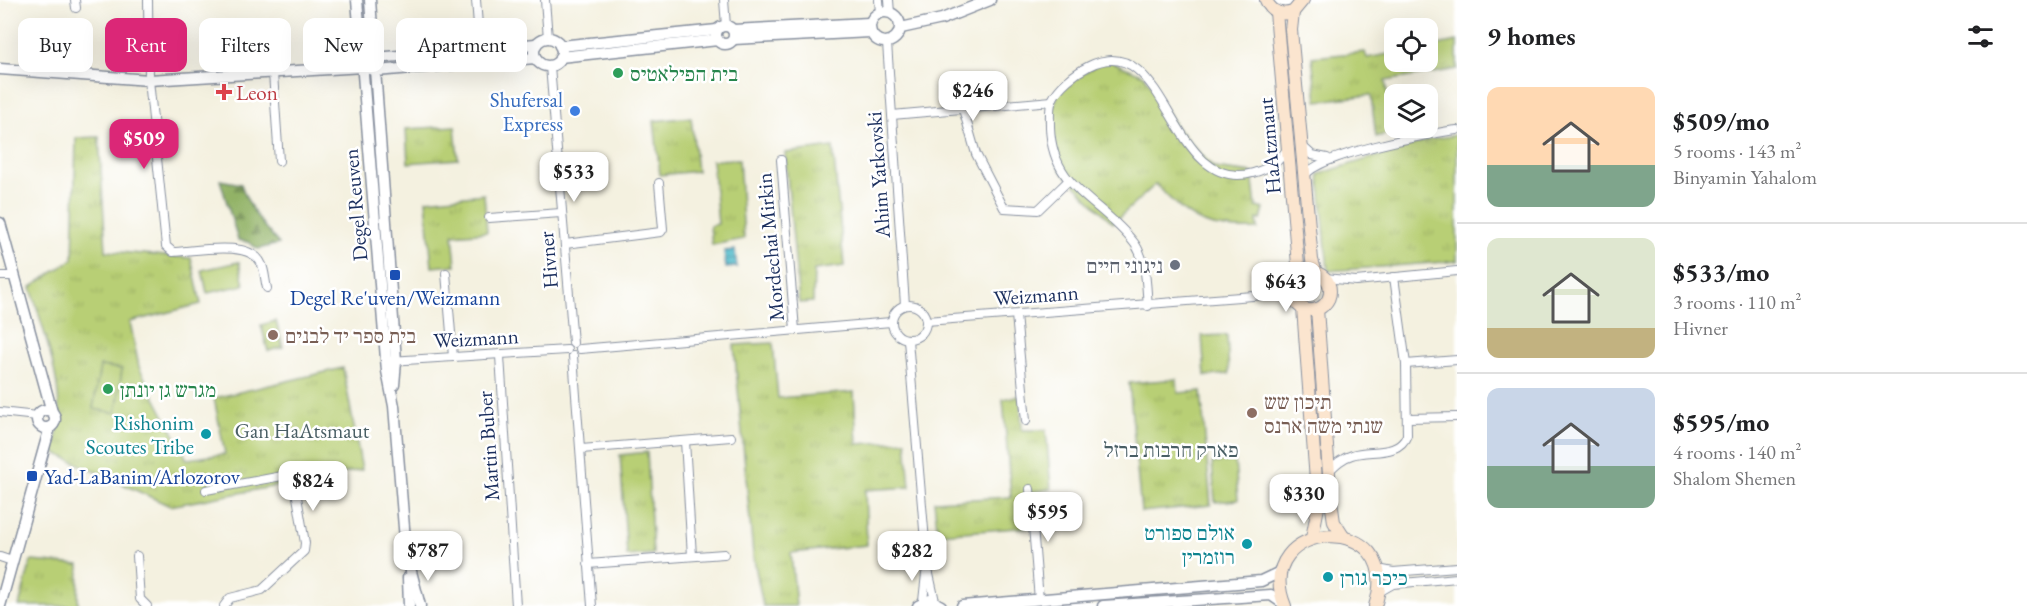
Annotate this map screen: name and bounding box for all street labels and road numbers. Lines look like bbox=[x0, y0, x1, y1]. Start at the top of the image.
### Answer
street label: HaAtzmaut bbox=[1251, 96, 1287, 195]
street label: Ahim Yatkovski bbox=[860, 111, 896, 240]
street label: Degel Reuven bbox=[337, 148, 373, 262]
street label: Mordechai Mirkin bbox=[750, 172, 790, 322]
street label: Hivner bbox=[532, 230, 564, 290]
street label: Weizmann bbox=[993, 279, 1079, 311]
street label: Weizmann bbox=[433, 322, 519, 354]
street label: Martin Buber bbox=[471, 390, 505, 502]

